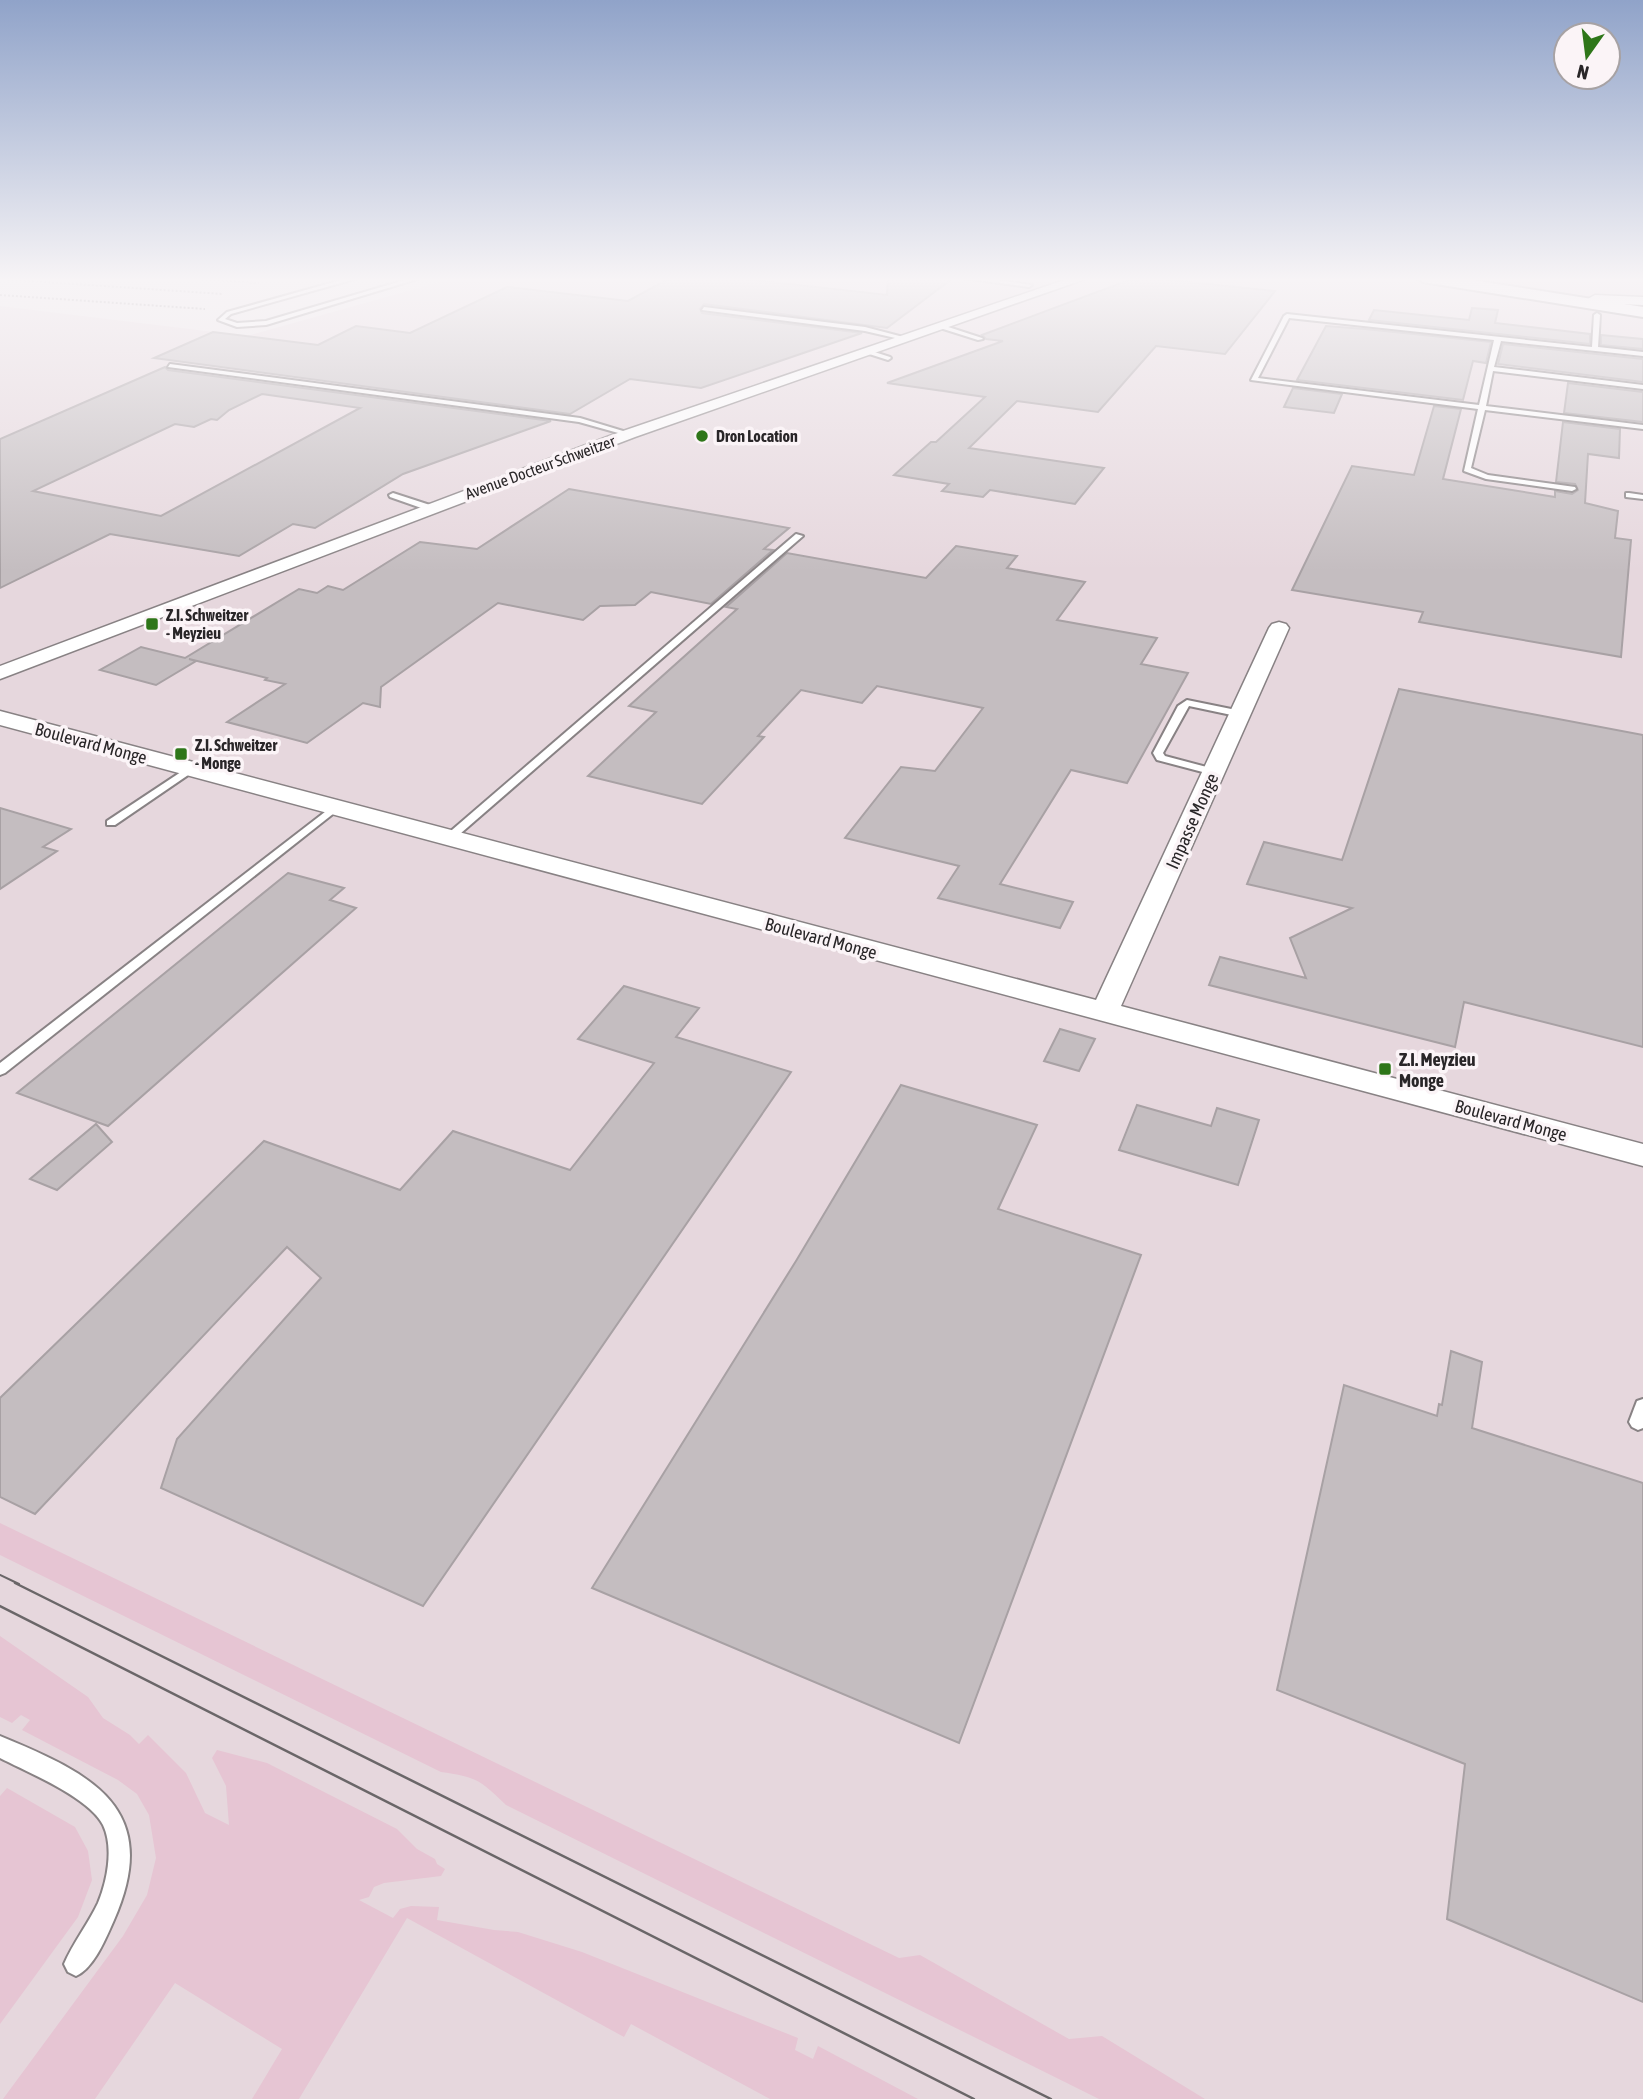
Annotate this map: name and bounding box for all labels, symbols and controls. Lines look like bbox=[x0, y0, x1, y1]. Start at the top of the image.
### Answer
north arrow bbox=[1552, 21, 1622, 91]
text: N bbox=[1575, 60, 1591, 85]
place label: Dron Location bbox=[716, 427, 798, 445]
marker: Dron Location bbox=[694, 428, 710, 444]
street label: Avenue Docteur Schweitzer bbox=[463, 431, 618, 503]
place label: Z.I. Schweitzer - Meyzieu bbox=[166, 606, 248, 642]
marker: Z.I. Schweitzer - Meyzieu bbox=[144, 616, 160, 632]
street label: Boulevard Monge bbox=[33, 718, 149, 768]
place label: Z.I. Schweitzer - Monge bbox=[195, 736, 277, 772]
marker: Z.I. Schweitzer - Monge bbox=[173, 746, 189, 762]
street label: Impasse Monge bbox=[1162, 770, 1222, 872]
street label: Boulevard Monge bbox=[763, 913, 879, 963]
place label: Z.I. Meyzieu Monge bbox=[1399, 1049, 1476, 1091]
marker: Z.I. Meyzieu Monge bbox=[1377, 1061, 1393, 1077]
street label: Boulevard Monge bbox=[1453, 1095, 1569, 1145]

